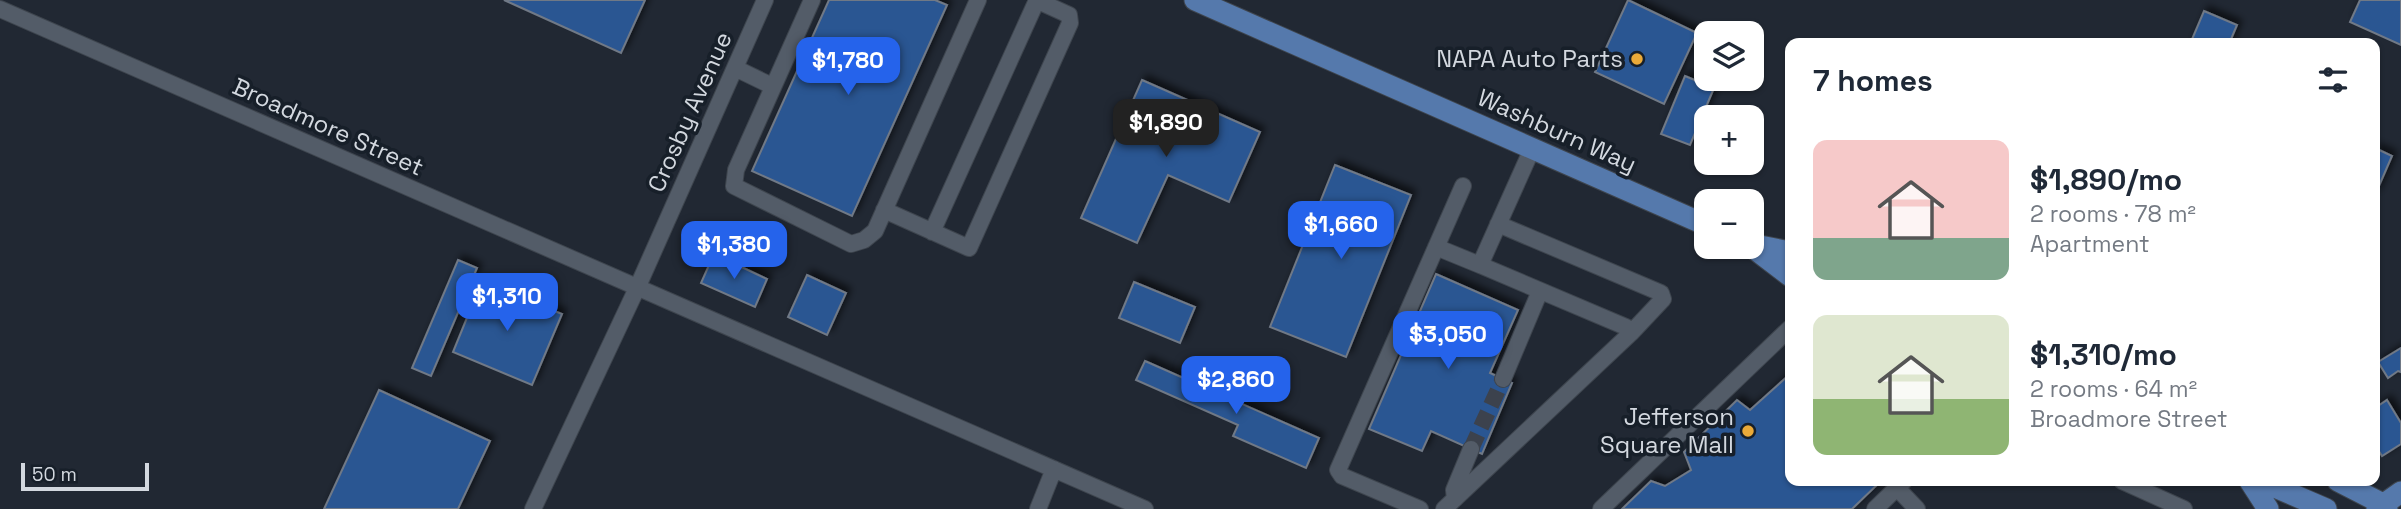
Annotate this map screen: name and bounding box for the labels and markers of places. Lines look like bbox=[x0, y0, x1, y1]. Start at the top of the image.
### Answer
pin: $1,780 bbox=[791, 38, 905, 97]
place label: NAPA Auto Parts bbox=[1436, 43, 1623, 74]
marker: NAPA Auto Parts bbox=[1629, 51, 1645, 67]
pin: $1,890 bbox=[1109, 100, 1223, 159]
pin: $1,660 bbox=[1284, 202, 1398, 261]
pin: $1,380 bbox=[677, 222, 791, 281]
pin: $1,310 bbox=[450, 274, 564, 333]
pin: $3,050 bbox=[1391, 312, 1505, 371]
pin: $2,860 bbox=[1179, 356, 1293, 416]
place label: Jefferson Square Mall bbox=[1600, 401, 1734, 460]
marker: Jefferson Square Mall bbox=[1740, 423, 1756, 439]

